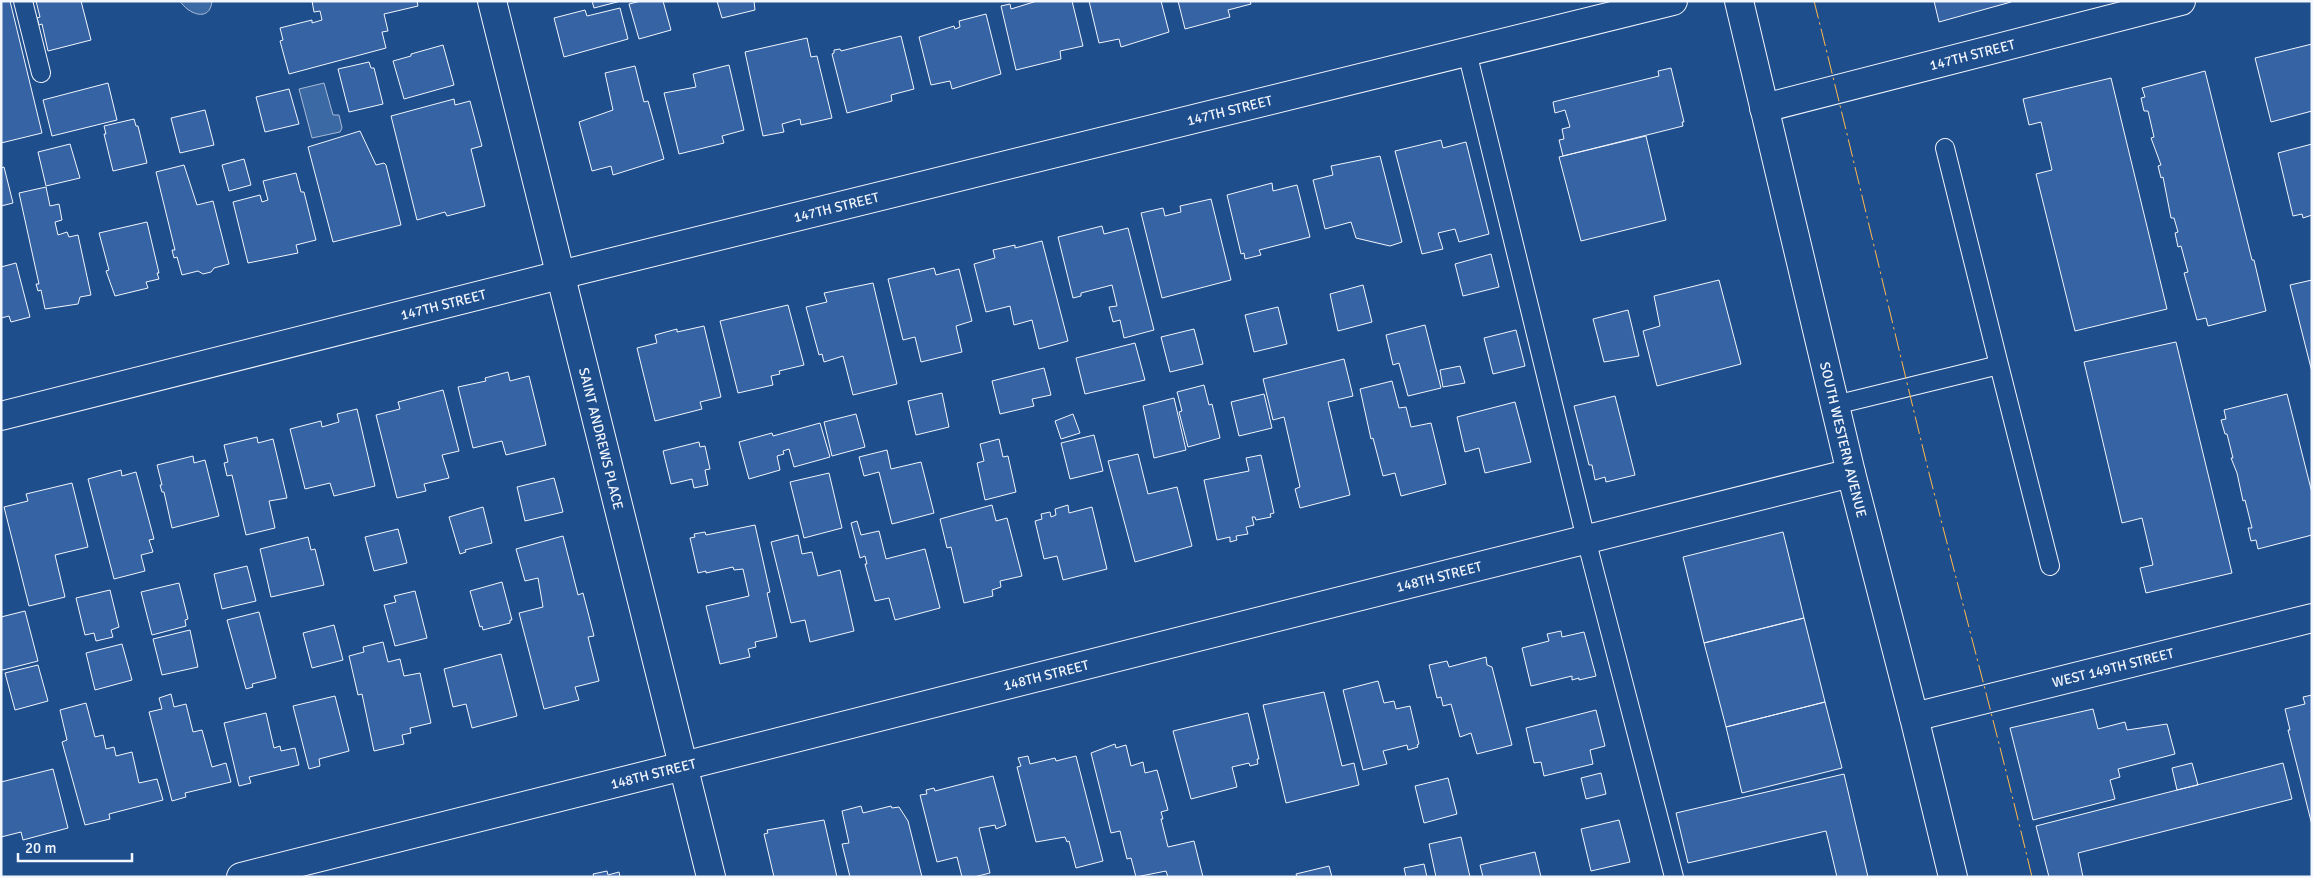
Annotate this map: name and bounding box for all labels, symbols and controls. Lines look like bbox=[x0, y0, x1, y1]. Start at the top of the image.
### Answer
street label: 147TH STREET bbox=[1928, 36, 2017, 74]
street label: 147TH STREET bbox=[1185, 92, 1274, 129]
street label: 147TH STREET bbox=[792, 189, 881, 226]
street label: 147TH STREET bbox=[399, 286, 488, 324]
street label: SOUTH WESTERN AVENUE bbox=[1816, 360, 1870, 520]
street label: SAINT ANDREWS PLACE bbox=[575, 366, 627, 512]
street label: 148TH STREET bbox=[1394, 558, 1484, 596]
street label: WEST 149TH STREET bbox=[2050, 645, 2176, 691]
street label: 148TH STREET bbox=[1002, 657, 1091, 694]
street label: 148TH STREET bbox=[609, 755, 698, 793]
scale bar bbox=[18, 830, 131, 862]
text: 20 m bbox=[25, 839, 56, 857]

